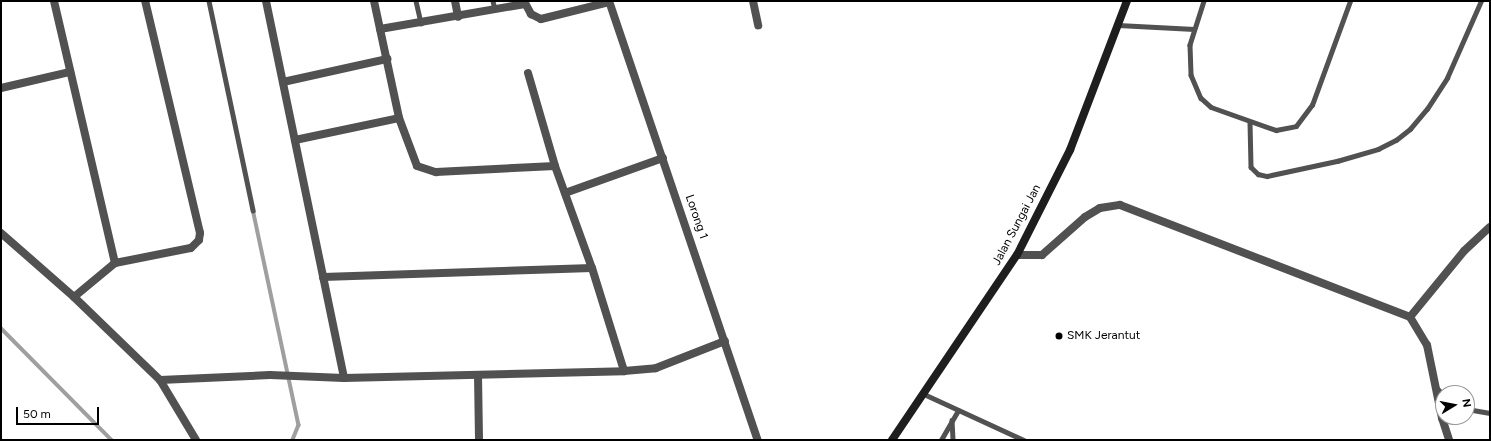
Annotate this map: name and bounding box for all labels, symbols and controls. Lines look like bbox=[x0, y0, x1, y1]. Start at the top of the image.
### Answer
street label: Jalan Sungai Jan bbox=[990, 182, 1044, 268]
street label: Lorong 1 bbox=[682, 193, 710, 241]
place label: SMK Jerantut bbox=[1067, 329, 1140, 343]
marker: SMK Jerantut bbox=[1054, 331, 1064, 341]
north arrow bbox=[1435, 385, 1475, 425]
text: N bbox=[1459, 398, 1473, 408]
scale bar bbox=[18, 399, 101, 425]
text: 50 m bbox=[23, 407, 51, 421]

